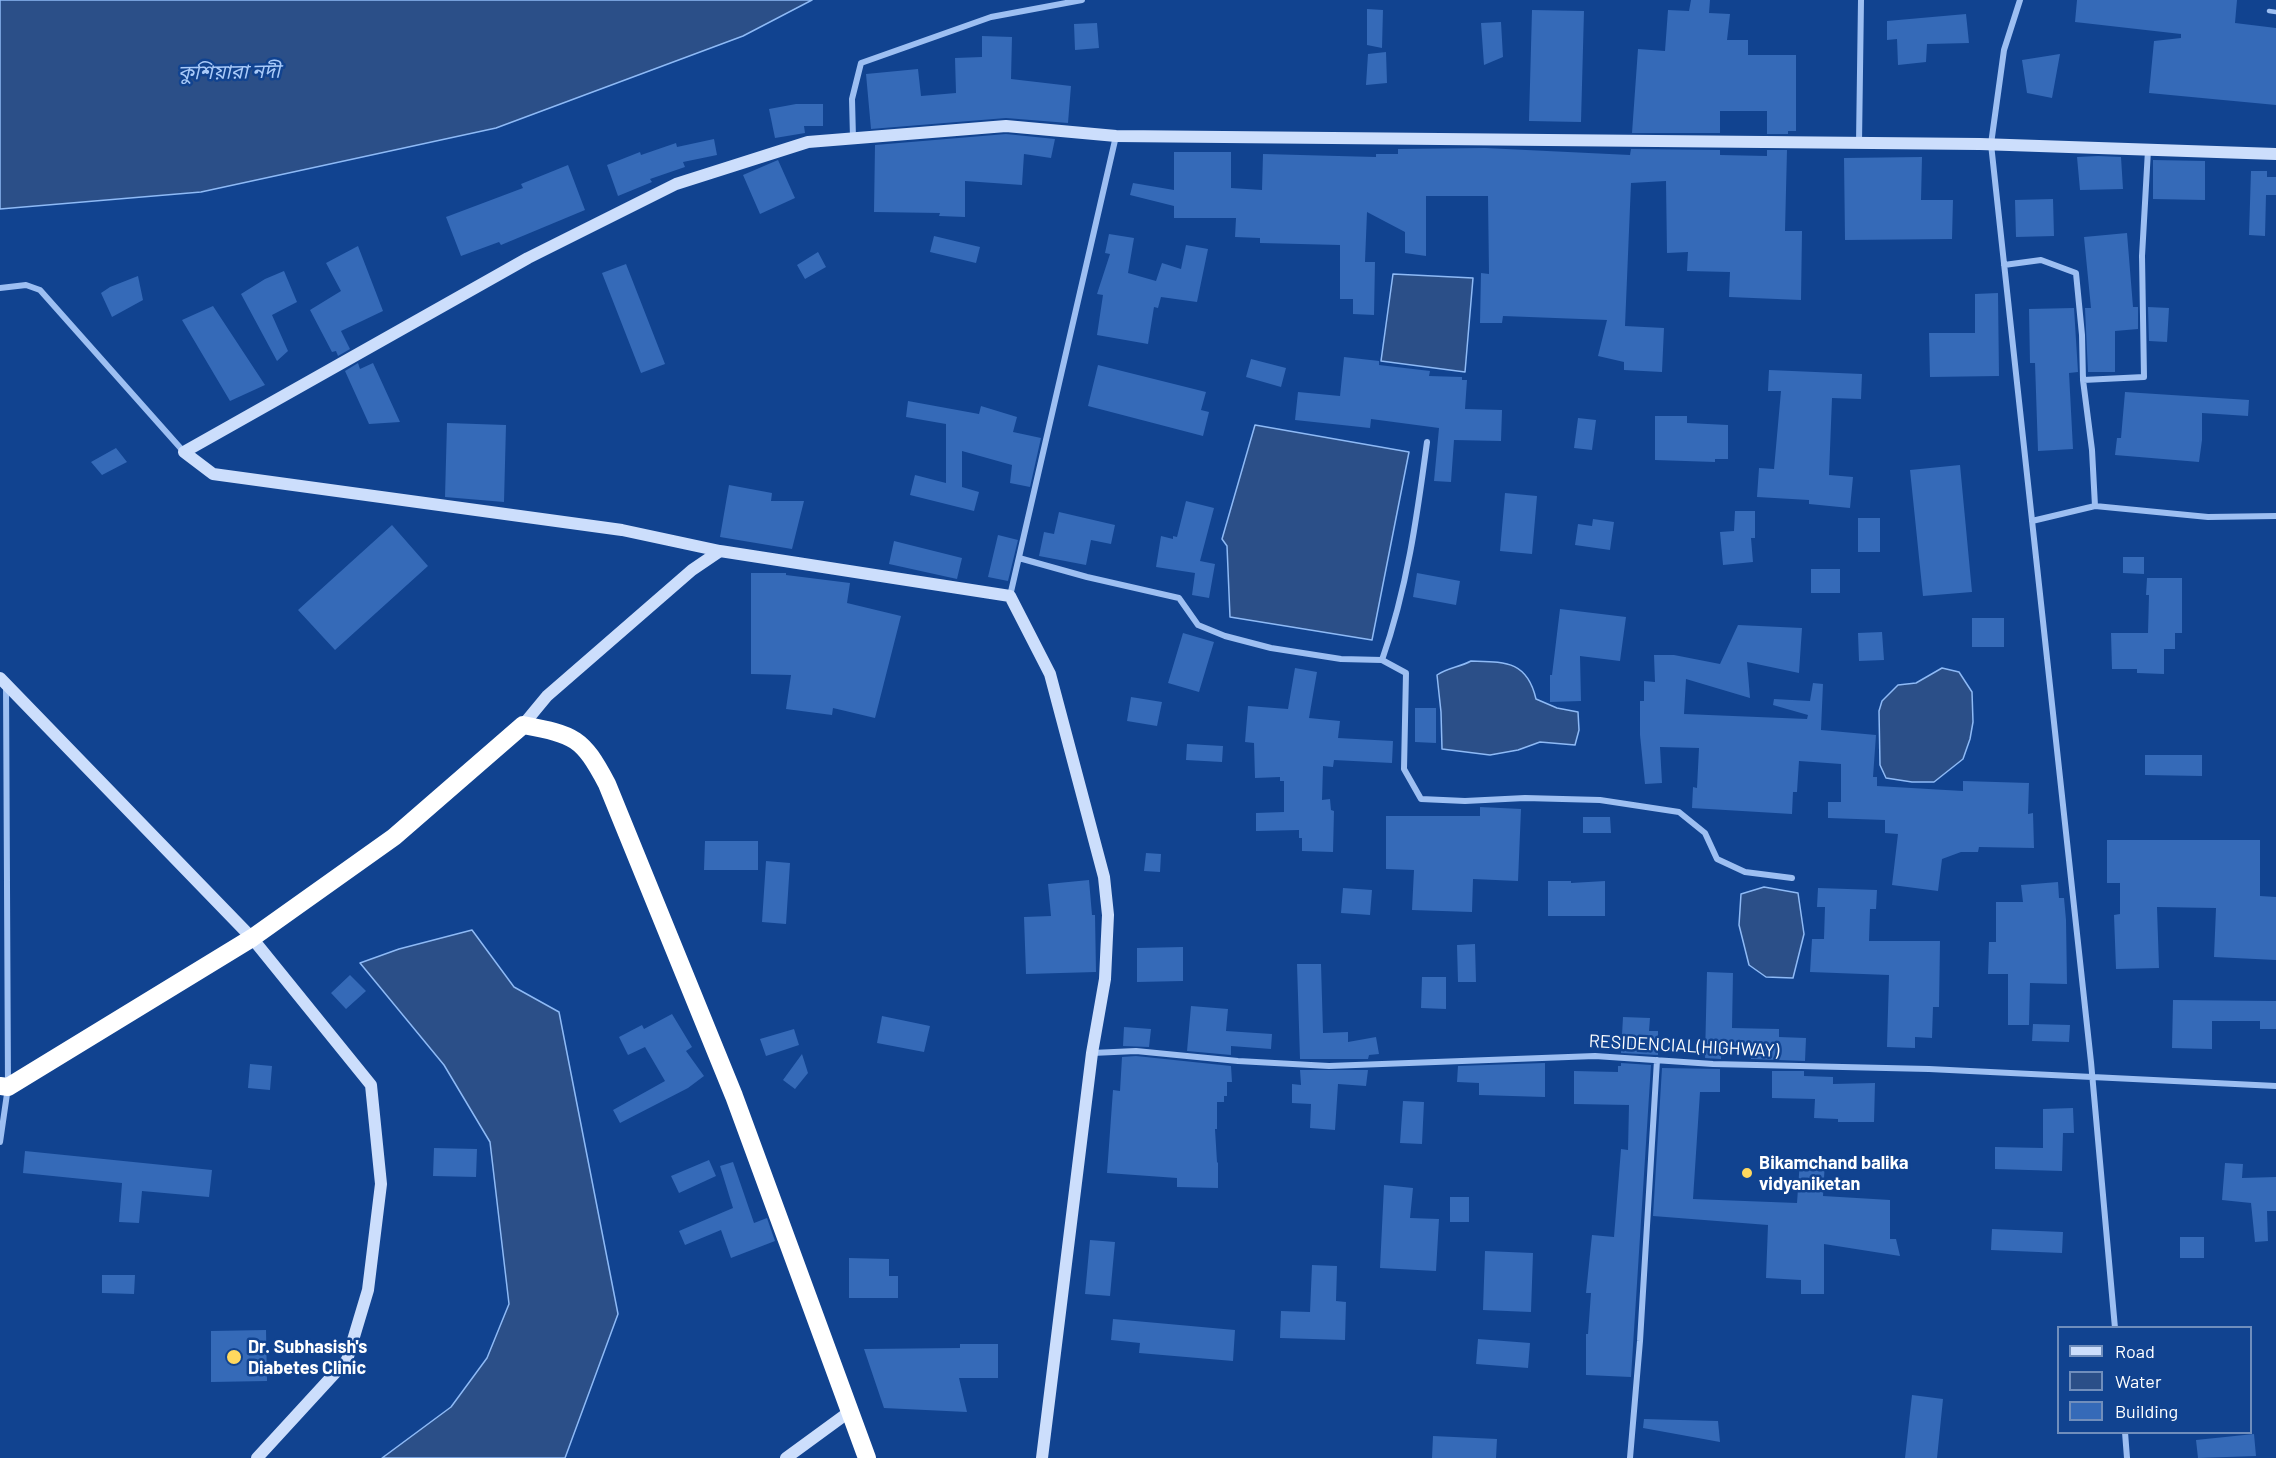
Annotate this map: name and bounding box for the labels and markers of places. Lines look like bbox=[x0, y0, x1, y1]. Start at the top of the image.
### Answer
place label: Bikamchand balika vidyaniketan bbox=[1759, 1152, 1908, 1194]
marker: Bikamchand balika vidyaniketan bbox=[1740, 1166, 1754, 1180]
place label: Dr. Subhasish's Diabetes Clinic bbox=[248, 1336, 367, 1378]
marker: Dr. Subhasish's Diabetes Clinic bbox=[225, 1348, 243, 1366]

